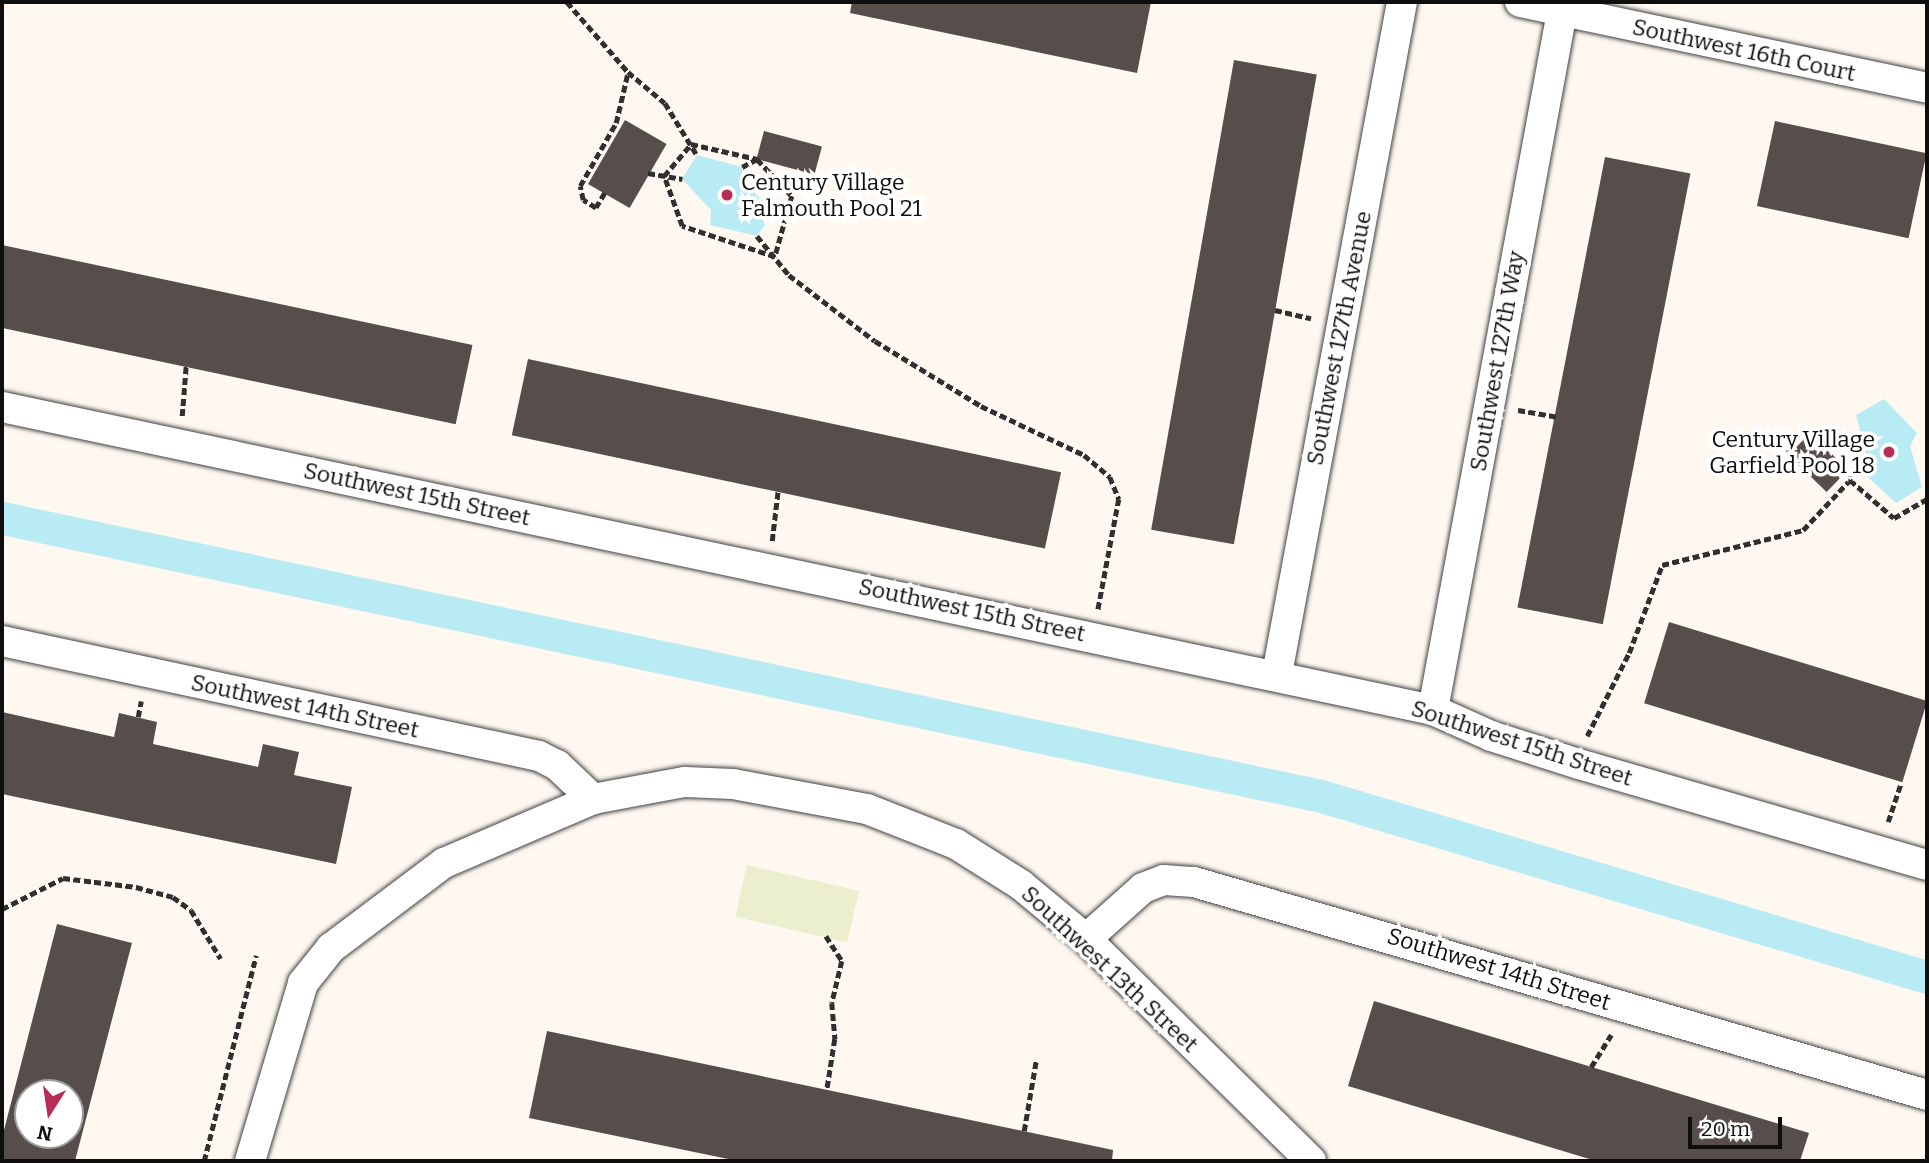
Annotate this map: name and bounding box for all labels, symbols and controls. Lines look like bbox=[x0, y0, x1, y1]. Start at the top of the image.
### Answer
street label: Southwest 16th Court bbox=[1630, 13, 1858, 87]
place label: Century Village Falmouth Pool 21 bbox=[741, 168, 922, 222]
marker: Century Village Falmouth Pool 21 bbox=[719, 187, 735, 203]
street label: Southwest 127th Avenue bbox=[1301, 209, 1377, 467]
street label: Southwest 127th Way bbox=[1464, 249, 1530, 473]
place label: Century Village Garfield Pool 18 bbox=[1709, 425, 1875, 479]
marker: Century Village Garfield Pool 18 bbox=[1881, 444, 1897, 460]
street label: Southwest 15th Street bbox=[301, 457, 533, 531]
street label: Southwest 15th Street bbox=[856, 573, 1088, 647]
street label: Southwest 14th Street bbox=[189, 668, 421, 744]
street label: Southwest 15th Street bbox=[1408, 694, 1636, 792]
street label: Southwest 13th Street bbox=[1016, 880, 1204, 1058]
street label: Southwest 14th Street bbox=[1384, 922, 1614, 1016]
north arrow bbox=[14, 1079, 84, 1149]
scale bar bbox=[1691, 1104, 1786, 1148]
text: 20 m bbox=[1701, 1116, 1750, 1142]
text: N bbox=[35, 1120, 55, 1146]

